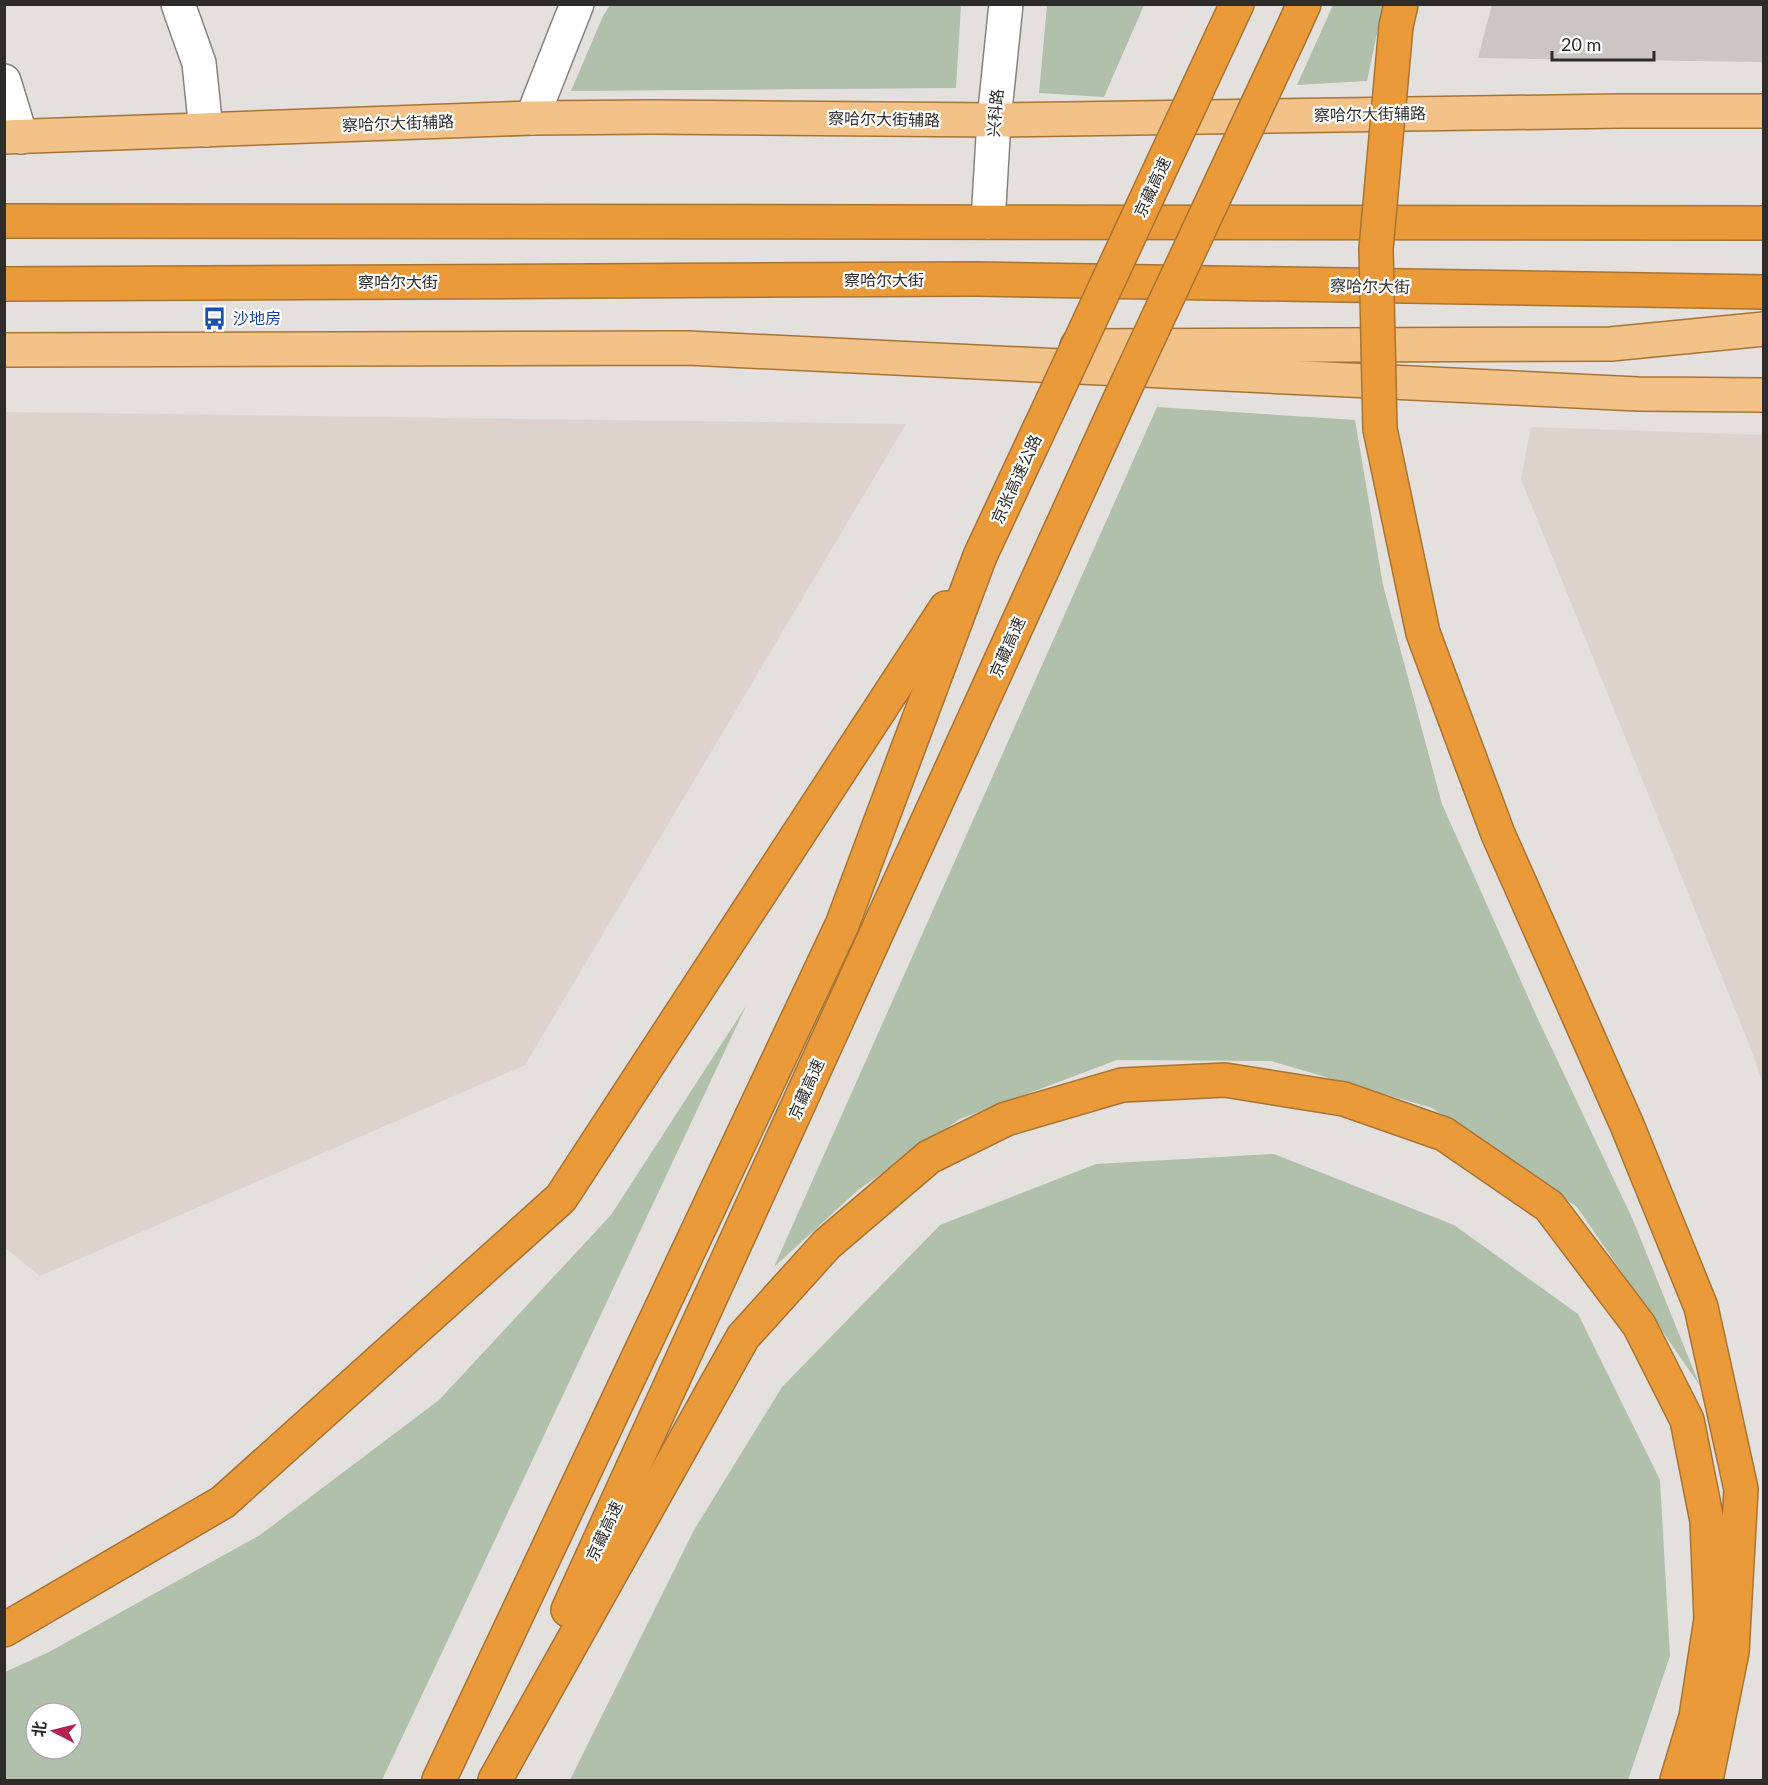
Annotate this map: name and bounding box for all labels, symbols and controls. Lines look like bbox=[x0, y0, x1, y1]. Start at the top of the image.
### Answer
scale bar bbox=[1552, 24, 1654, 62]
text: 20 m bbox=[1561, 33, 1601, 55]
street label: 兴科路 bbox=[983, 88, 1006, 138]
street label: 察哈尔大街辅路 bbox=[1314, 103, 1426, 124]
street label: 察哈尔大街辅路 bbox=[828, 108, 940, 129]
street label: 察哈尔大街辅路 bbox=[342, 111, 454, 134]
street label: 京藏高速 bbox=[1129, 154, 1174, 220]
street label: 察哈尔大街 bbox=[844, 270, 924, 289]
street label: 察哈尔大街 bbox=[358, 272, 438, 291]
street label: 察哈尔大街 bbox=[1330, 275, 1410, 296]
bus stop icon: 沙地房 bbox=[202, 305, 228, 331]
place label: 沙地房 bbox=[233, 308, 281, 327]
street label: 京张高速公路 bbox=[987, 431, 1044, 526]
street label: 京藏高速 bbox=[985, 614, 1028, 680]
street label: 京藏高速 bbox=[784, 1056, 827, 1122]
street label: 京藏高速 bbox=[581, 1498, 626, 1564]
north arrow bbox=[24, 1701, 84, 1761]
text: 北 bbox=[28, 1720, 49, 1738]

